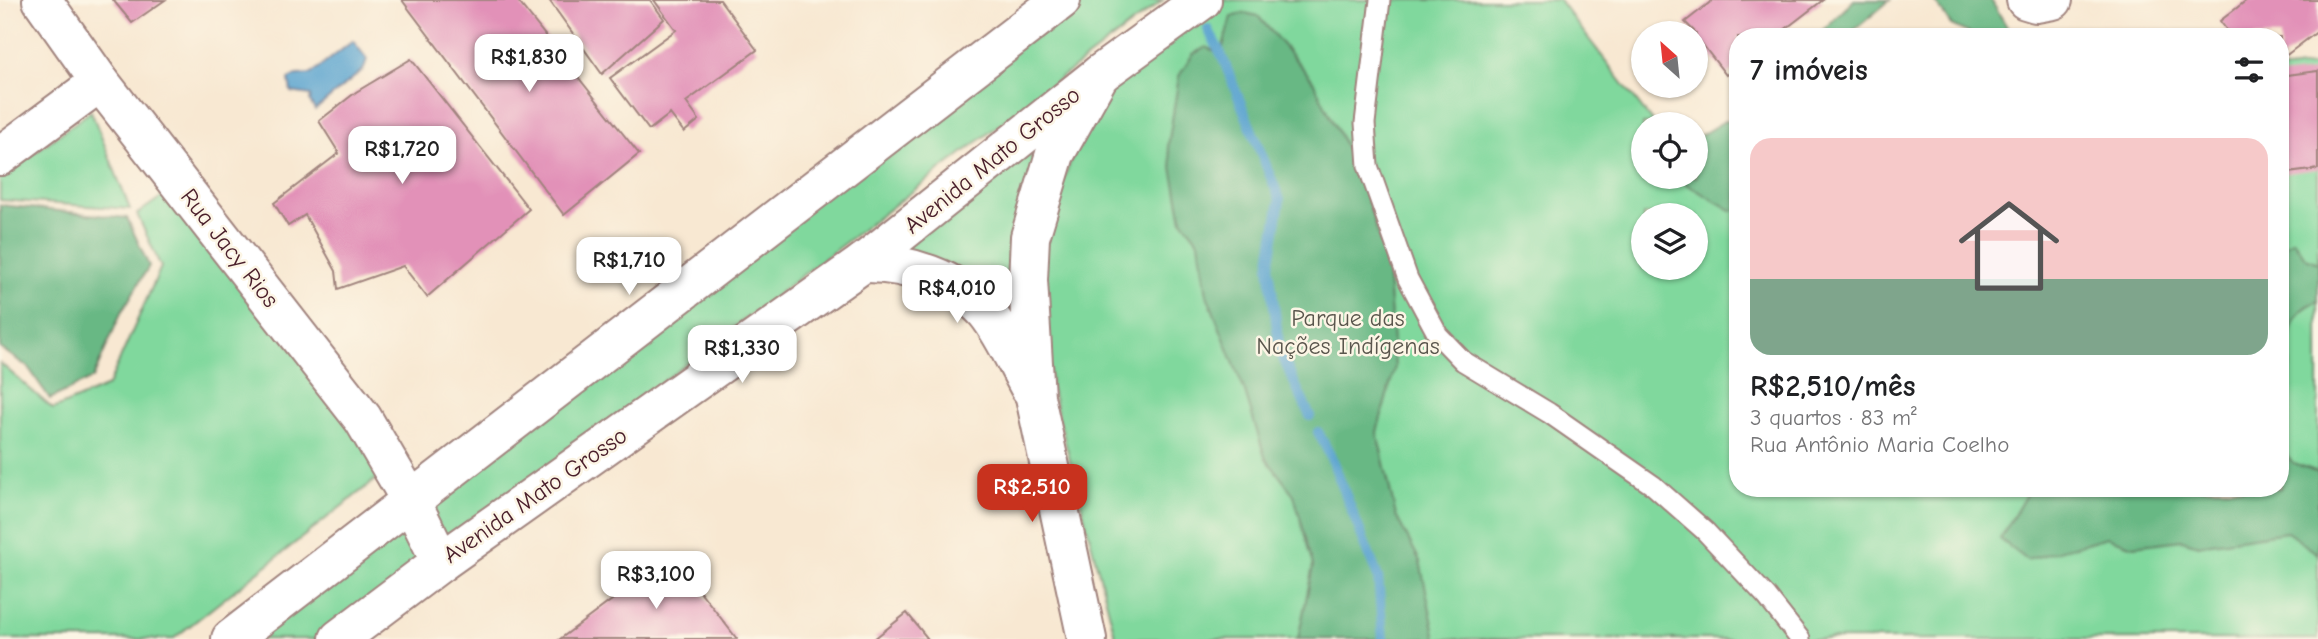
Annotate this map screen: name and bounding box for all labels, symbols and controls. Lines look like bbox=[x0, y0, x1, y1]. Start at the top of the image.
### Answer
north arrow bbox=[1631, 21, 1708, 98]
map controls bbox=[1631, 21, 1708, 280]
pin: R$1,830 bbox=[464, 34, 594, 94]
text: R$1,830 bbox=[491, 43, 567, 70]
icon: filters bbox=[2230, 51, 2268, 89]
text: 7 imóveis bbox=[1750, 53, 1868, 88]
street label: Avenida Mato Grosso bbox=[898, 80, 1086, 240]
button: locate bbox=[1631, 112, 1708, 189]
pin: R$1,720 bbox=[337, 127, 467, 186]
text: R$1,720 bbox=[364, 135, 440, 162]
street label: Rua Jacy Rios bbox=[175, 183, 285, 313]
icon: home bbox=[1946, 183, 2072, 309]
button: layers bbox=[1631, 203, 1708, 280]
pin: R$1,710 bbox=[564, 238, 694, 297]
text: R$1,710 bbox=[592, 246, 666, 273]
pin: R$4,010 bbox=[892, 266, 1022, 325]
text: R$4,010 bbox=[918, 274, 996, 301]
park label: Parque das Nações Indígenas bbox=[1256, 304, 1440, 360]
pin: R$1,330 bbox=[677, 326, 807, 385]
text: R$1,330 bbox=[704, 334, 780, 361]
text: R$2,510/mês bbox=[1750, 369, 1916, 404]
text: 3 quartos · 83 m² bbox=[1750, 404, 1917, 431]
street label: Avenida Mato Grosso bbox=[438, 421, 632, 569]
text: Rua Antônio Maria Coelho bbox=[1750, 431, 2009, 458]
pin: R$2,510 bbox=[967, 464, 1097, 524]
text: R$2,510 bbox=[993, 473, 1071, 500]
pin: R$3,100 bbox=[591, 552, 721, 611]
text: R$3,100 bbox=[617, 560, 695, 587]

